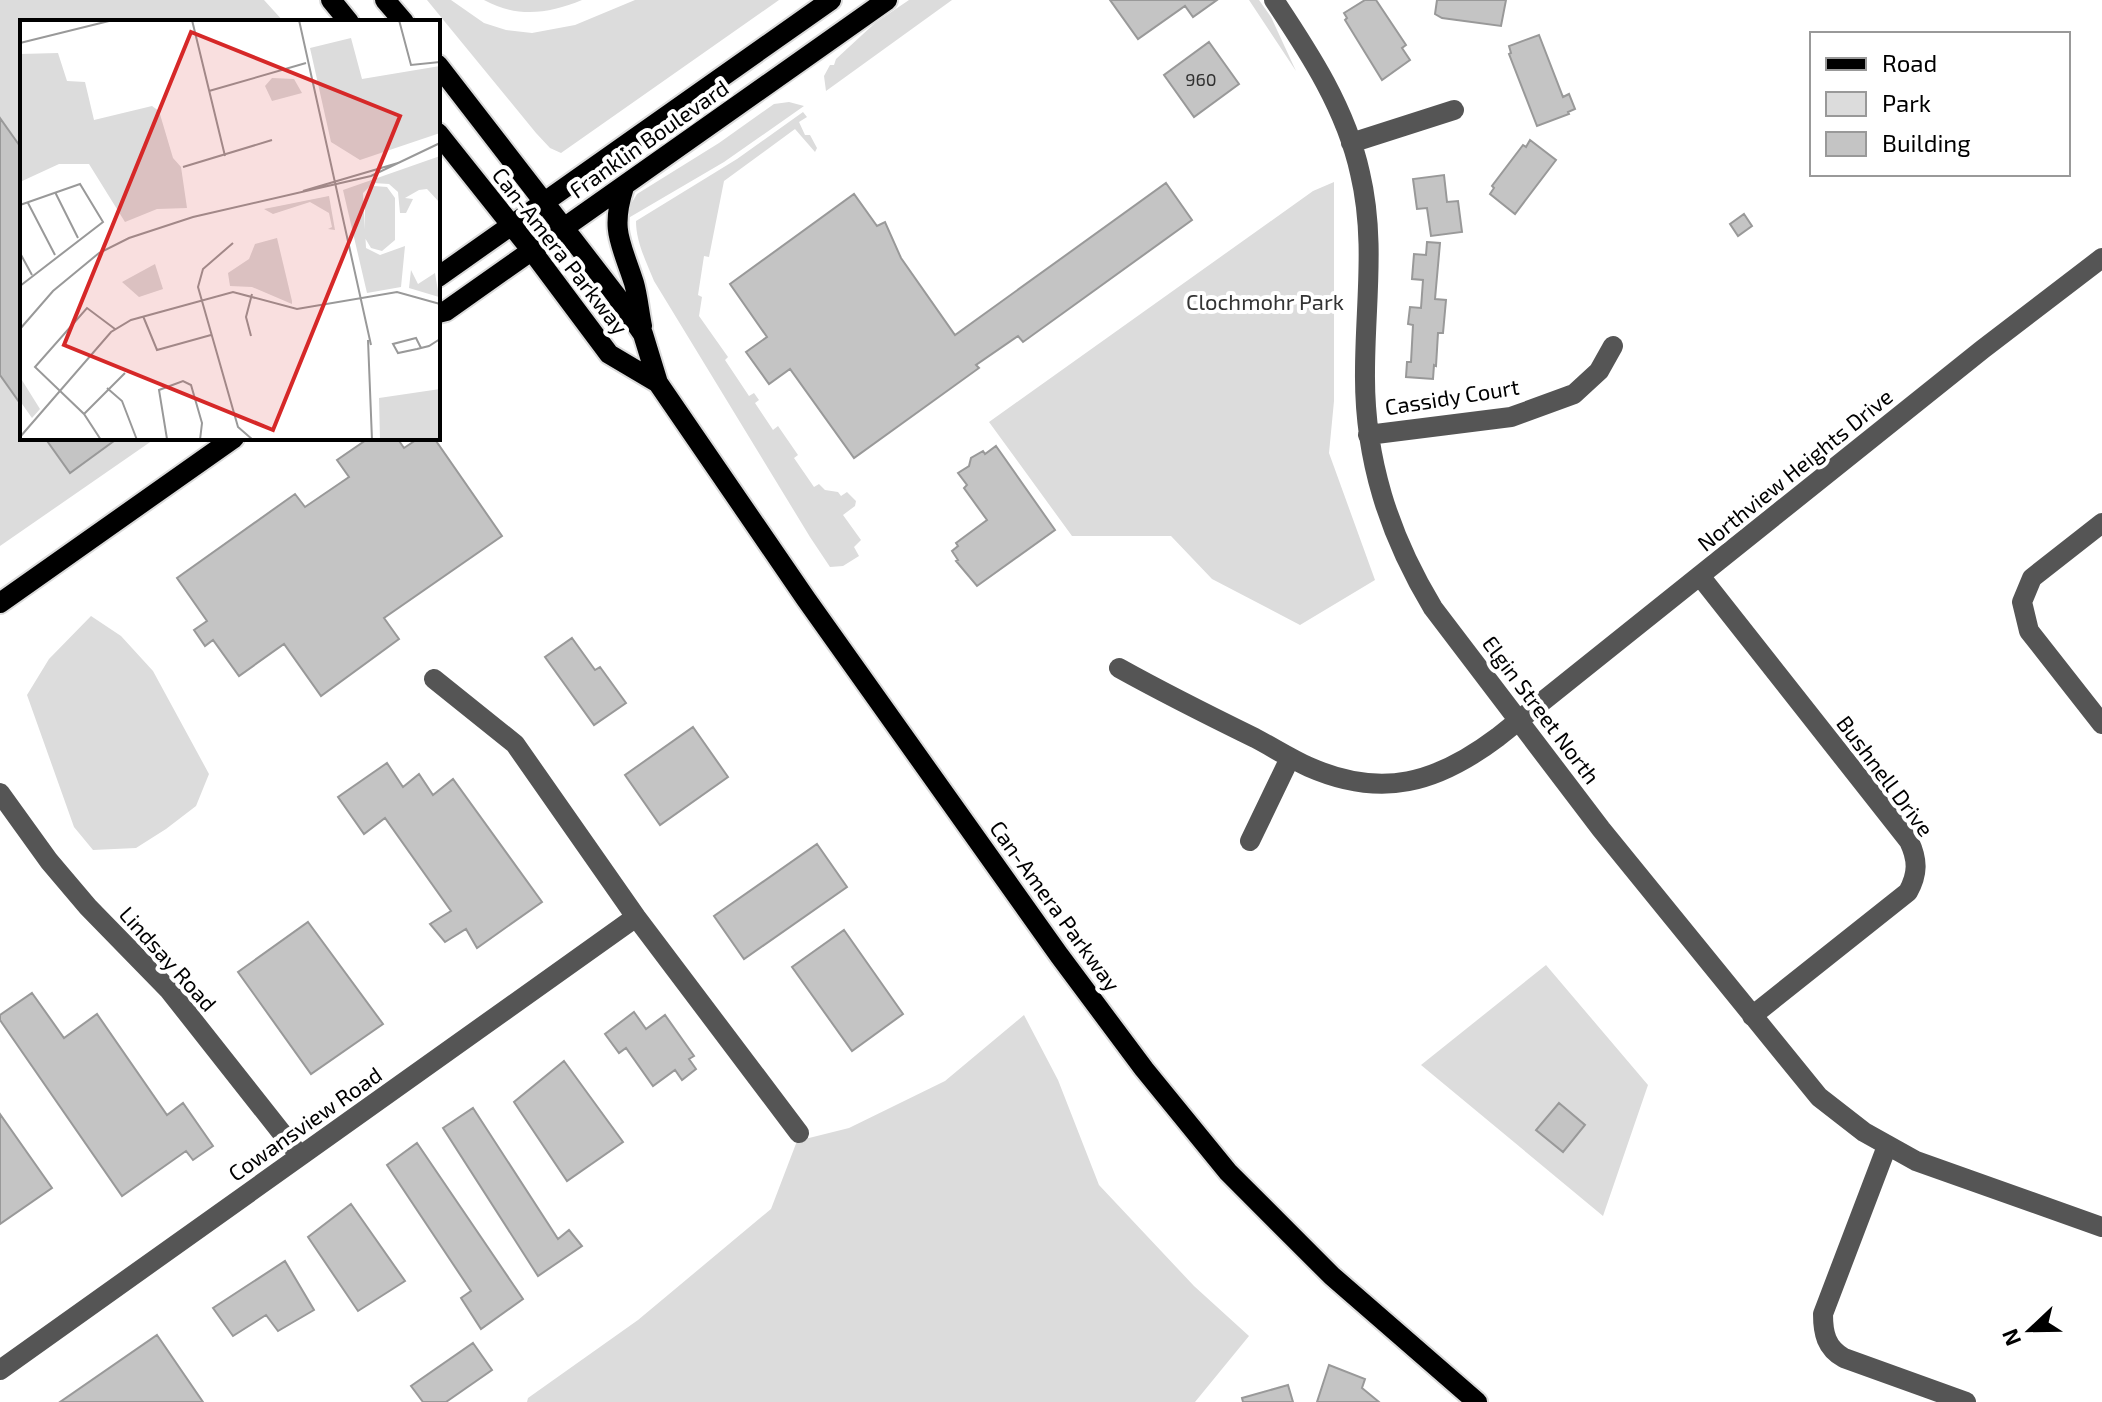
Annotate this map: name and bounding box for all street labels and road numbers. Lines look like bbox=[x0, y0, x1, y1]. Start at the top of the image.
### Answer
street label: Franklin Boulevard bbox=[564, 74, 733, 203]
street label: Can-Amera Parkway bbox=[488, 162, 634, 339]
street label: Cassidy Court bbox=[1383, 373, 1521, 419]
street label: Northview Heights Drive bbox=[1692, 383, 1897, 556]
street label: Elgin Street North bbox=[1478, 630, 1606, 788]
street label: Bushnell Drive bbox=[1832, 710, 1940, 841]
street label: Can-Amera Parkway bbox=[985, 815, 1127, 996]
street label: Lindsay Road bbox=[115, 901, 223, 1016]
street label: Cowansview Road bbox=[223, 1061, 386, 1186]

